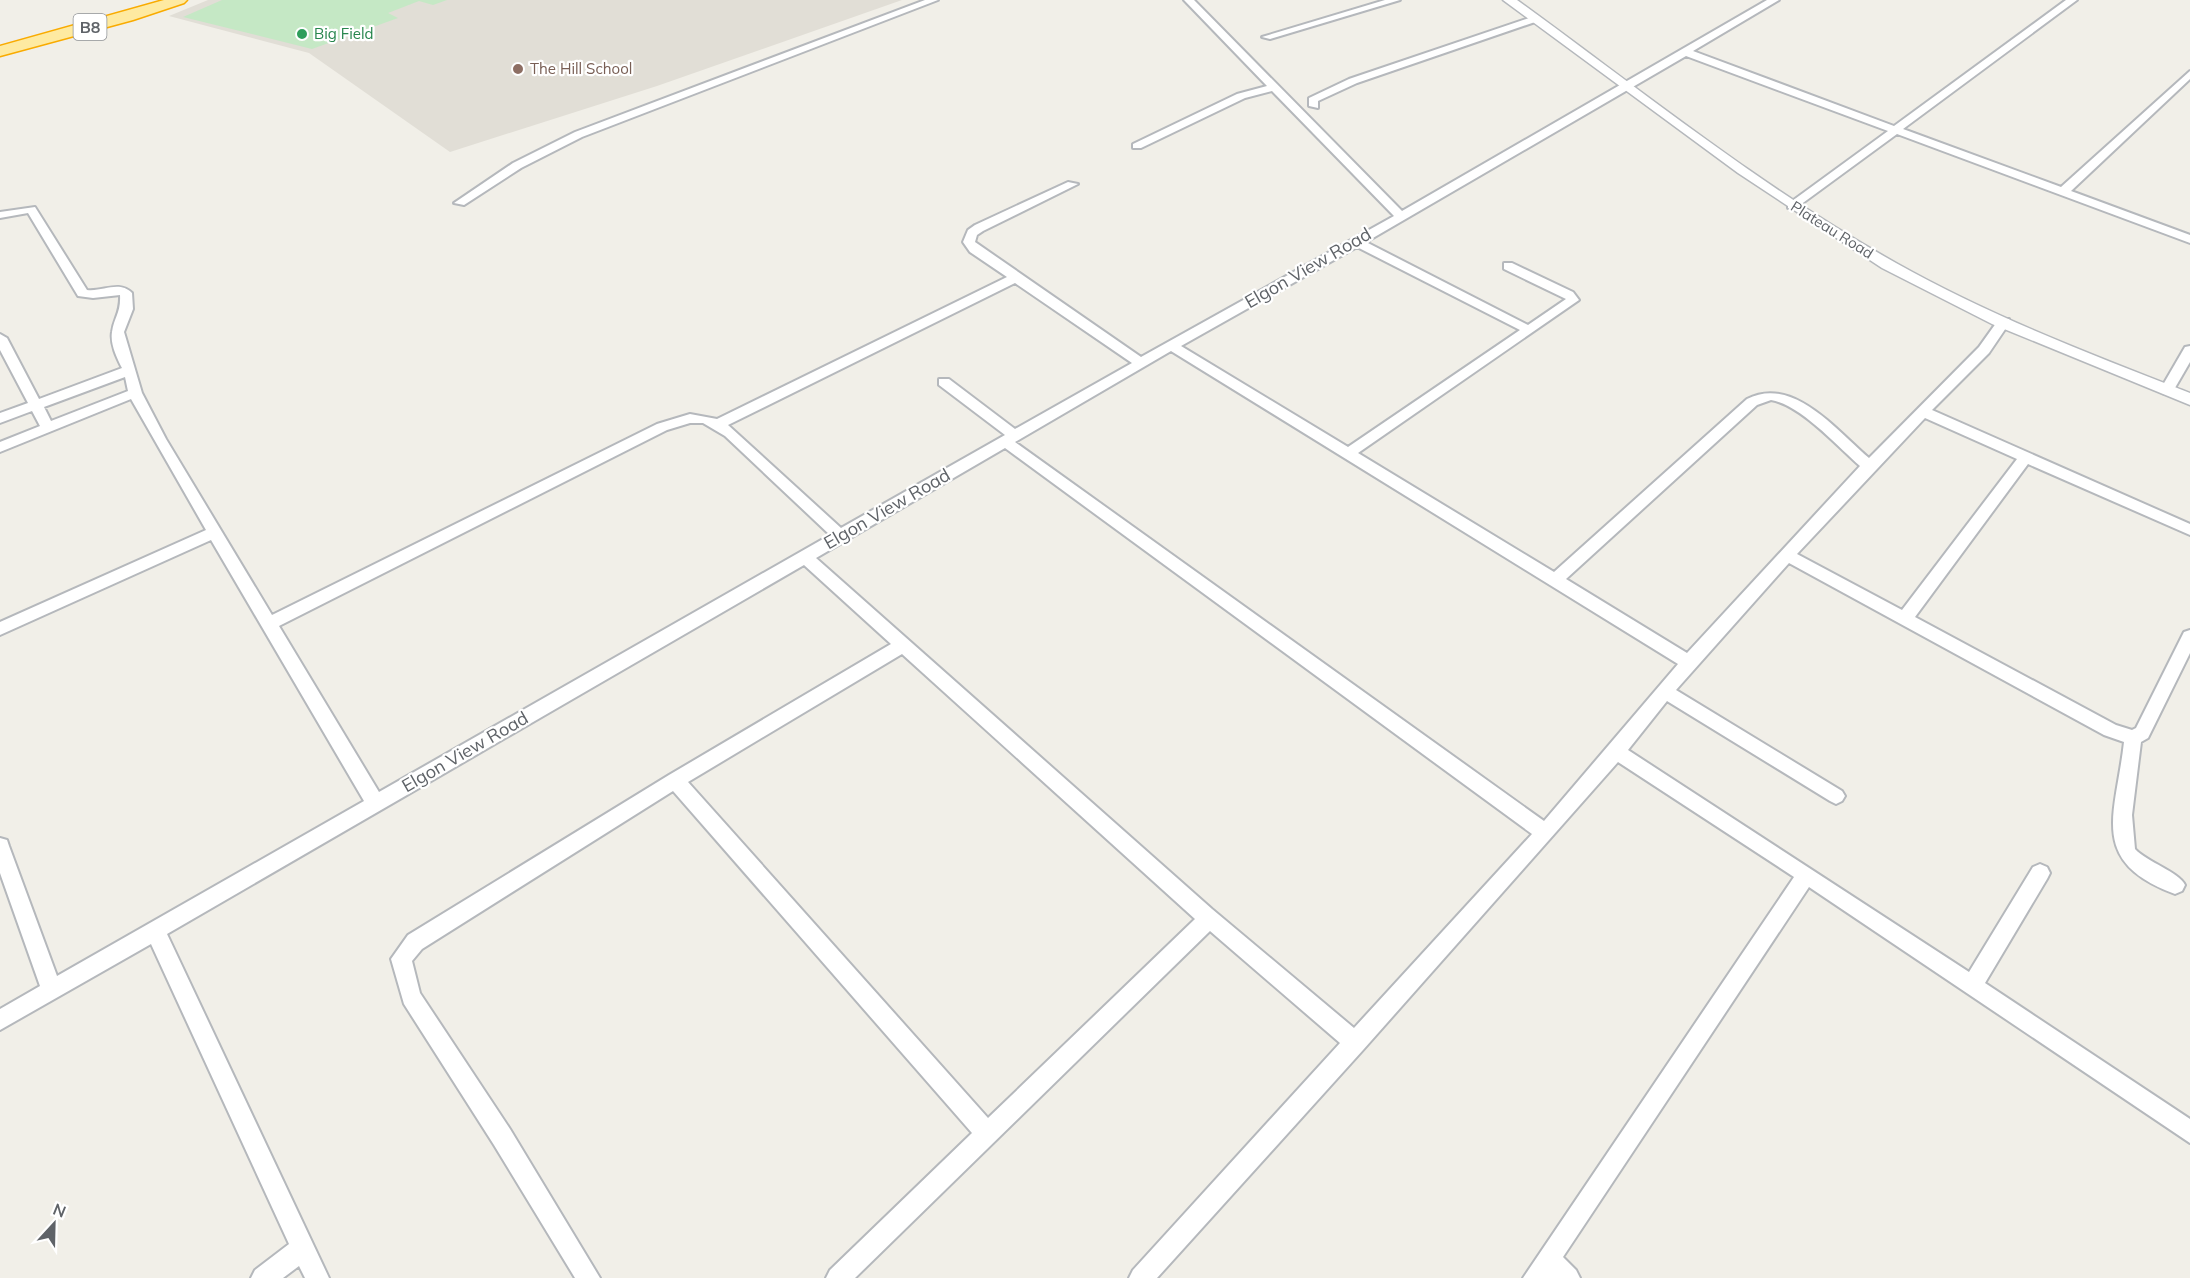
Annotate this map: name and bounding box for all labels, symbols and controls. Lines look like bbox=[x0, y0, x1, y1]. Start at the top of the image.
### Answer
road number: B8 bbox=[74, 14, 106, 40]
place label: Big Field bbox=[314, 24, 373, 43]
marker: Big Field bbox=[295, 27, 309, 41]
place label: The Hill School bbox=[530, 59, 632, 78]
marker: The Hill School bbox=[511, 62, 525, 76]
street label: Plateau Road bbox=[1787, 197, 1877, 263]
street label: Elgon View Road bbox=[1240, 222, 1375, 313]
street label: Elgon View Road bbox=[819, 463, 954, 554]
street label: Elgon View Road bbox=[397, 706, 532, 797]
north arrow bbox=[24, 1194, 84, 1254]
text: N bbox=[50, 1199, 69, 1222]

